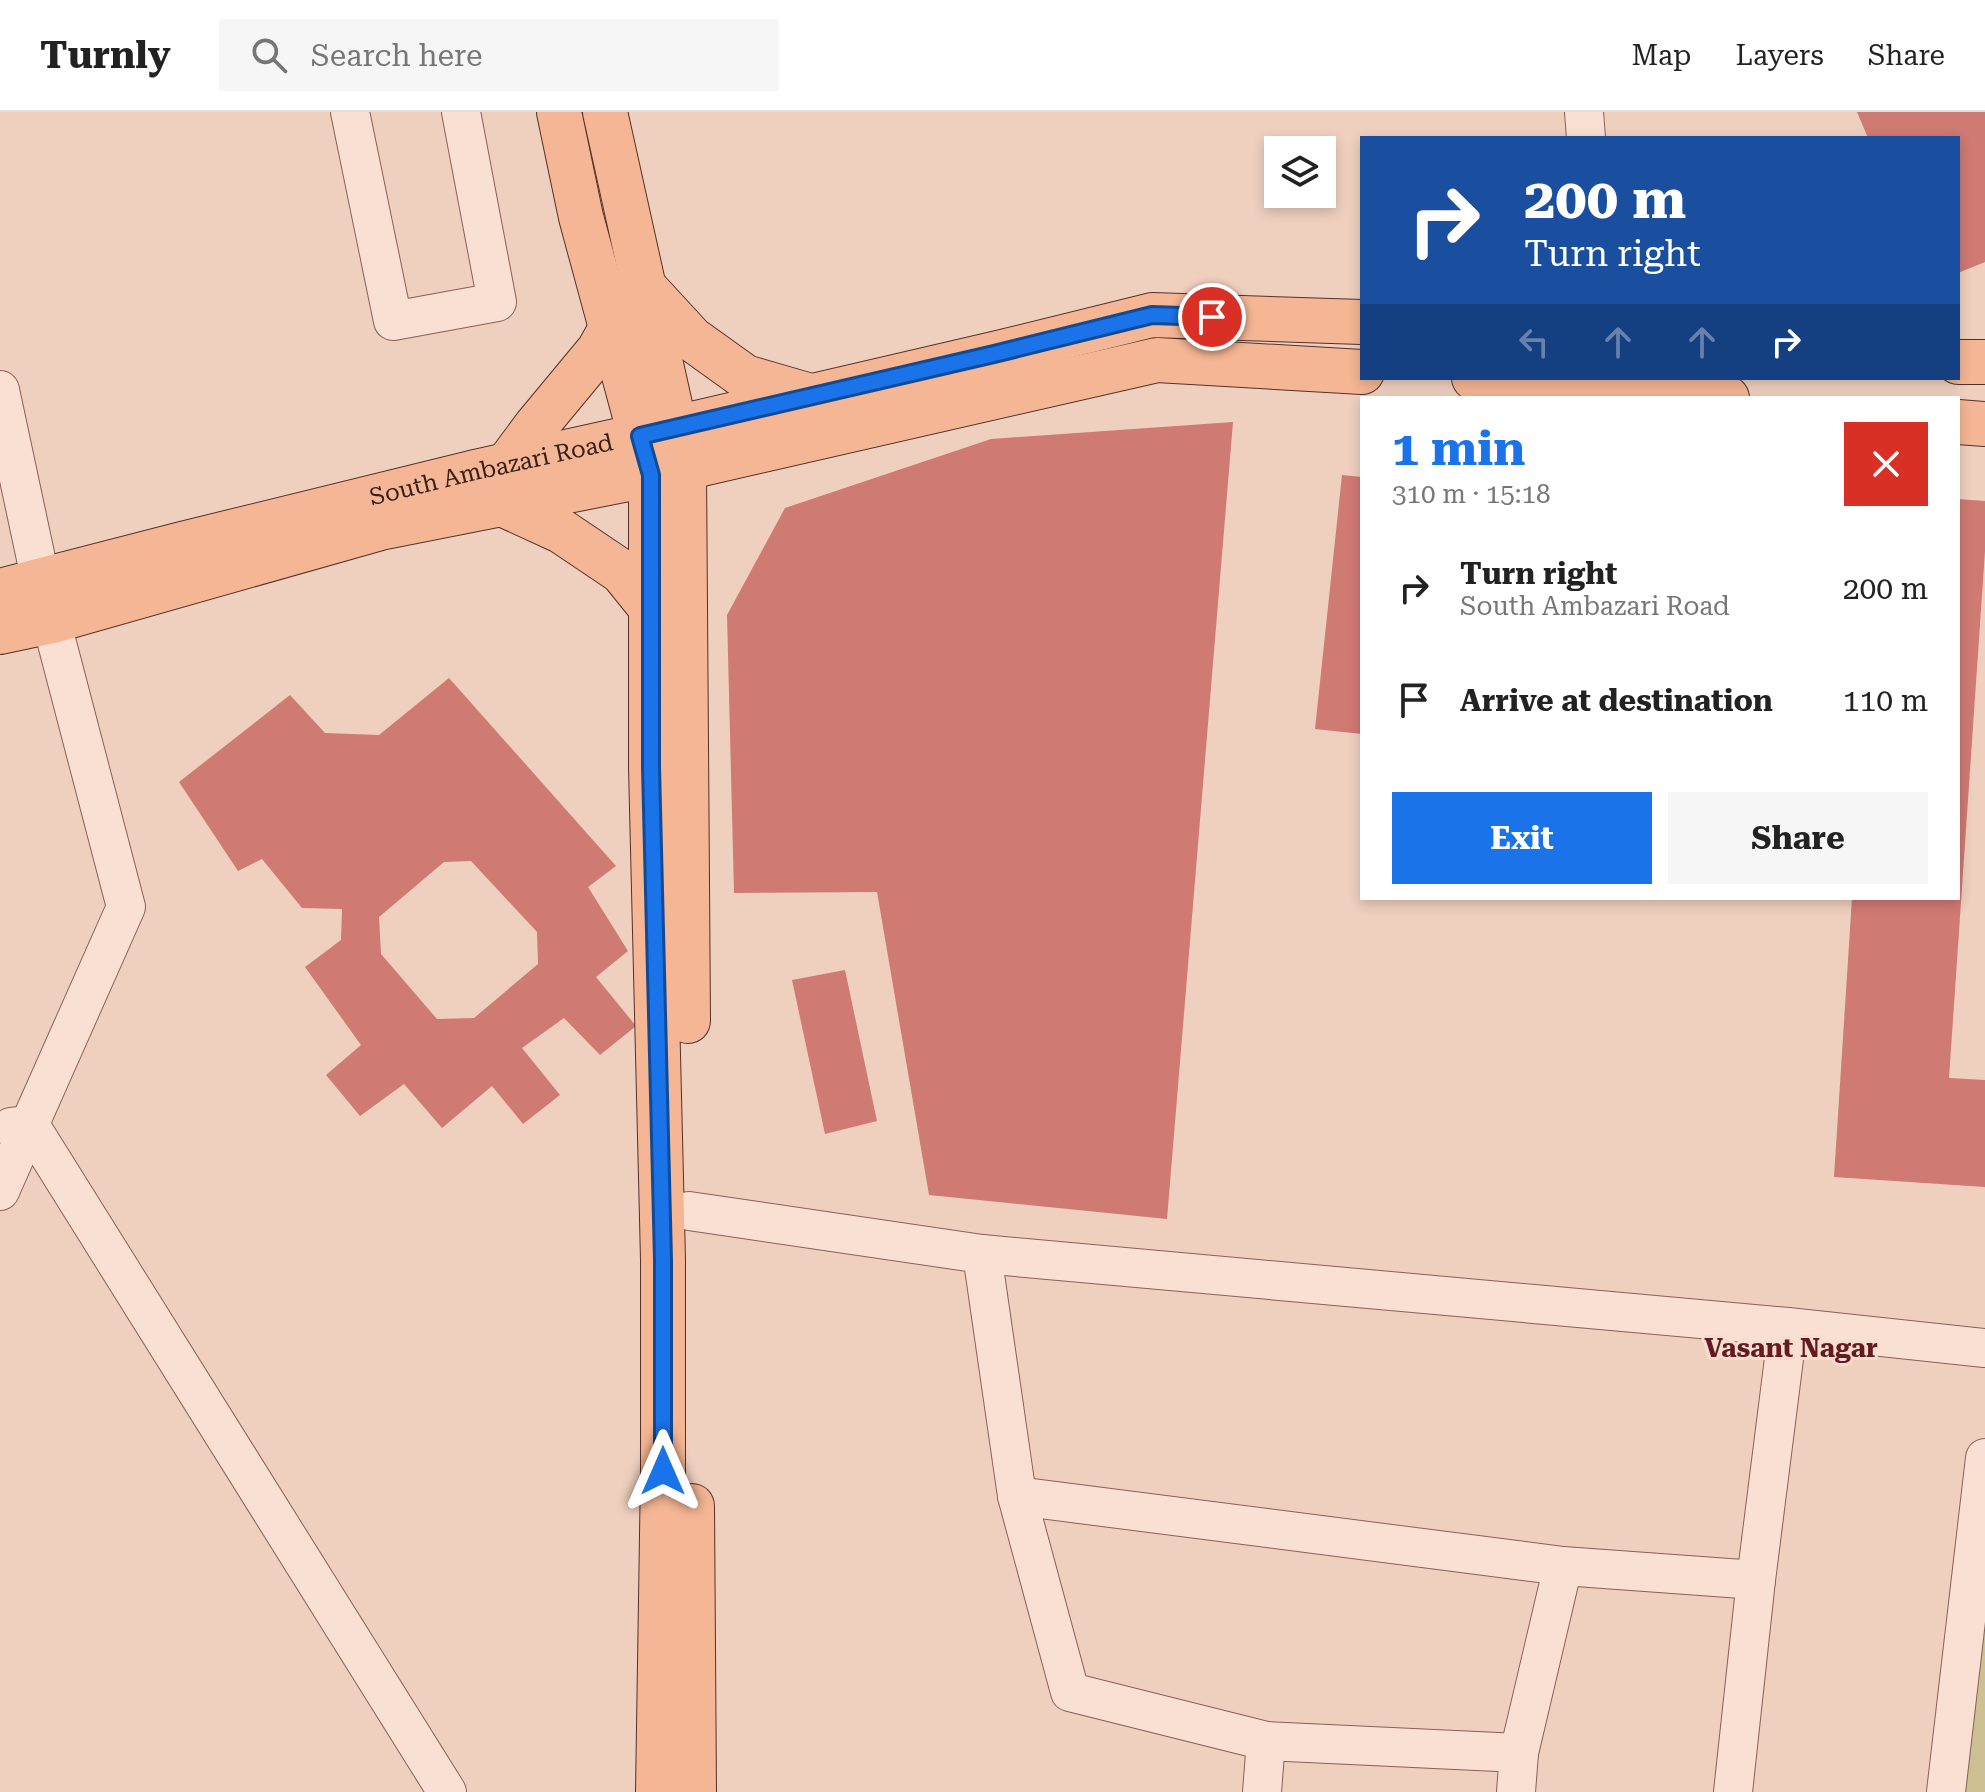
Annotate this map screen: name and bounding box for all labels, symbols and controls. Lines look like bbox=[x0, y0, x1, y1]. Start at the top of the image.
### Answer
search box bbox=[219, 19, 779, 91]
text: Turnly bbox=[40, 33, 171, 77]
icon: search bbox=[247, 33, 291, 77]
text: Search here bbox=[311, 38, 483, 73]
text: Map bbox=[1632, 39, 1691, 72]
text: Layers bbox=[1735, 39, 1824, 72]
text: Share bbox=[1868, 39, 1945, 72]
map controls bbox=[1264, 136, 1336, 208]
button: layers bbox=[1264, 136, 1336, 208]
text: 200 m bbox=[1524, 166, 1686, 232]
icon: right bbox=[1392, 168, 1496, 272]
text: Turn right bbox=[1524, 233, 1701, 275]
pin bbox=[1178, 283, 1246, 351]
icon: arrive bbox=[1190, 295, 1234, 339]
icon: left bbox=[1512, 320, 1556, 364]
icon: ahead bbox=[1596, 320, 1640, 364]
icon: ahead bbox=[1680, 320, 1724, 364]
icon: right bbox=[1764, 320, 1808, 364]
text: 1 min bbox=[1392, 421, 1525, 477]
button: close bbox=[1844, 422, 1928, 506]
street label: South Ambazari Road bbox=[367, 428, 616, 511]
text: 310 m · 15:18 bbox=[1392, 479, 1551, 509]
text: Turn right bbox=[1460, 556, 1617, 591]
icon: right bbox=[1392, 566, 1436, 610]
text: 200 m bbox=[1843, 571, 1928, 606]
text: South Ambazari Road bbox=[1460, 591, 1730, 621]
icon: arrive bbox=[1392, 678, 1436, 722]
text: Arrive at destination bbox=[1460, 683, 1773, 718]
text: 110 m bbox=[1843, 683, 1928, 718]
button: Exit bbox=[1392, 792, 1652, 884]
button: Share bbox=[1668, 792, 1928, 884]
district label: Vasant Nagar bbox=[1704, 1333, 1878, 1363]
position arrow bbox=[621, 1429, 705, 1513]

